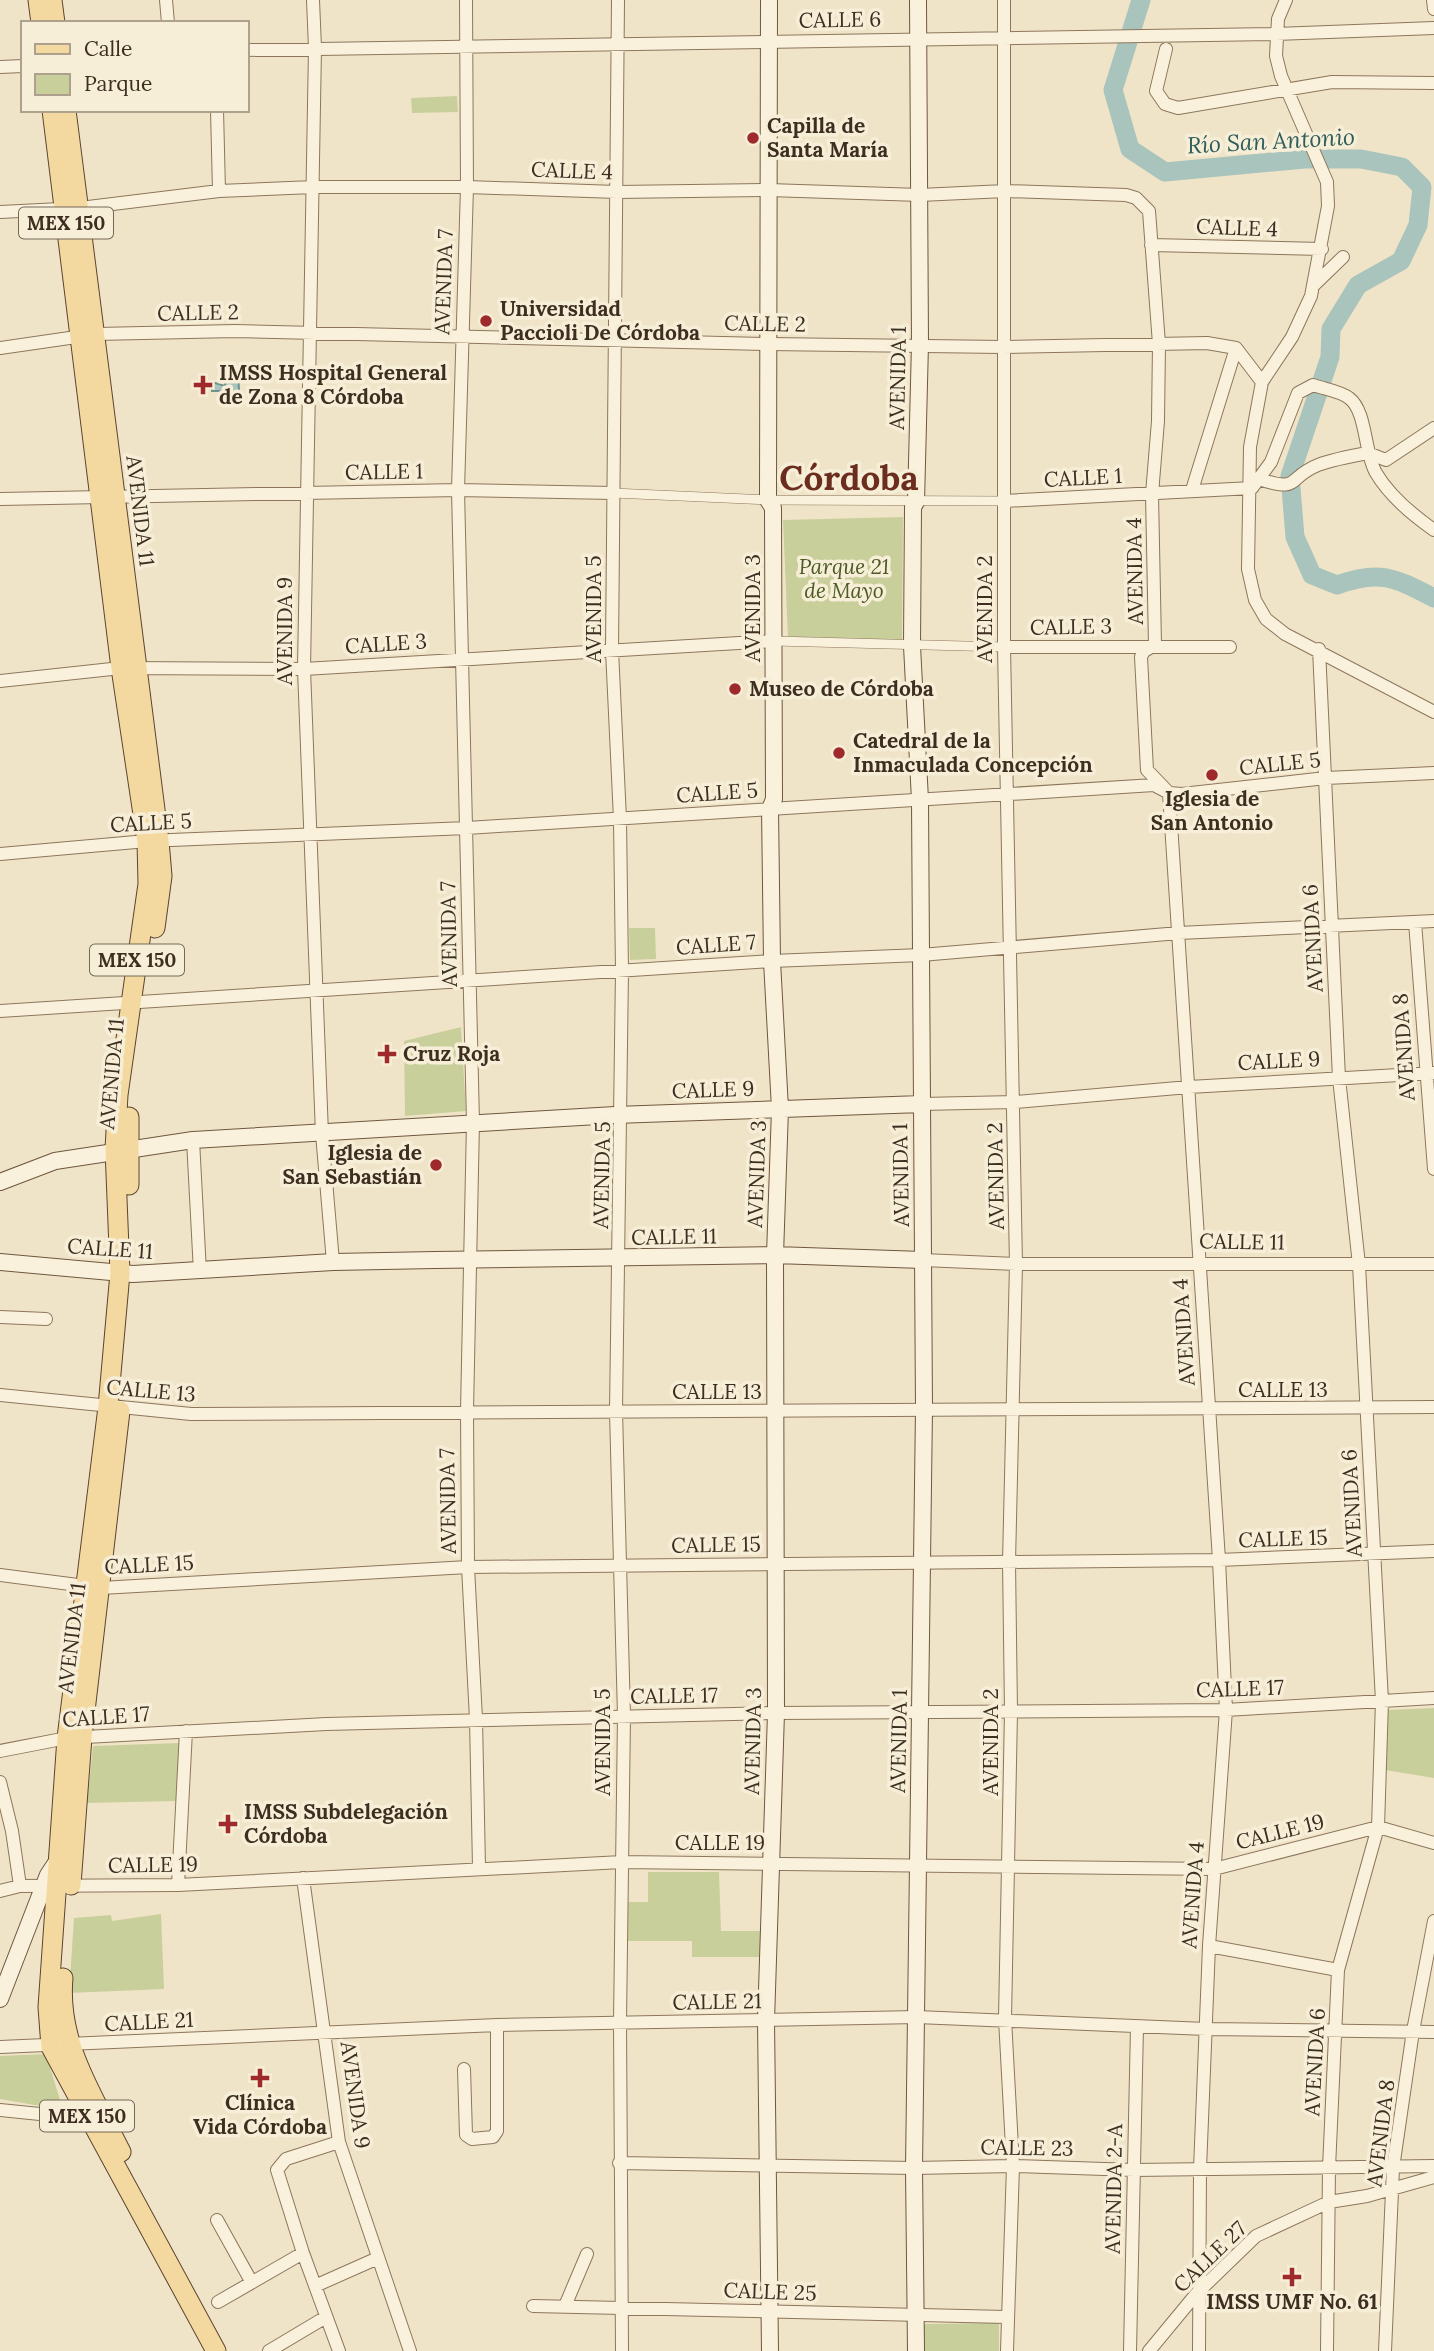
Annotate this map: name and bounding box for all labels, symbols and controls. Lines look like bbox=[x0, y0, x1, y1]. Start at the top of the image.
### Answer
street label: CALLE 6 bbox=[798, 5, 882, 34]
legend bbox=[21, 21, 248, 112]
text: Calle bbox=[84, 35, 132, 62]
text: Parque bbox=[84, 70, 152, 97]
place label: Capilla de Santa María bbox=[767, 112, 888, 163]
water label: Río San Antonio bbox=[1186, 122, 1356, 159]
marker: Capilla de Santa María bbox=[745, 130, 761, 146]
street label: CALLE 4 bbox=[531, 156, 613, 185]
road number: MEX 150 bbox=[19, 208, 113, 238]
street label: CALLE 4 bbox=[1196, 213, 1278, 242]
street label: AVENIDA 7 bbox=[428, 228, 459, 336]
place label: Universidad Paccioli De Córdoba bbox=[500, 295, 700, 346]
street label: CALLE 2 bbox=[157, 298, 239, 327]
street label: CALLE 2 bbox=[724, 309, 806, 338]
marker: Universidad Paccioli De Córdoba bbox=[478, 313, 494, 329]
street label: AVENIDA 1 bbox=[883, 326, 912, 431]
place label: IMSS Hospital General de Zona 8 Córdoba bbox=[219, 359, 448, 410]
marker: IMSS Hospital General de Zona 8 Córdoba bbox=[193, 375, 213, 395]
street label: AVENIDA 11 bbox=[120, 453, 161, 568]
district label: Córdoba bbox=[779, 455, 919, 500]
street label: CALLE 1 bbox=[345, 457, 423, 486]
street label: CALLE 1 bbox=[1043, 462, 1123, 493]
street label: AVENIDA 4 bbox=[1120, 517, 1149, 626]
park label: Parque 21 de Mayo bbox=[799, 553, 889, 604]
street label: AVENIDA 3 bbox=[739, 554, 766, 663]
street label: AVENIDA 5 bbox=[580, 555, 607, 664]
street label: AVENIDA 2 bbox=[971, 555, 998, 664]
street label: AVENIDA 9 bbox=[271, 577, 298, 686]
street label: CALLE 3 bbox=[1030, 612, 1112, 641]
street label: CALLE 3 bbox=[344, 627, 428, 660]
place label: Museo de Córdoba bbox=[749, 675, 934, 702]
marker: Museo de Córdoba bbox=[727, 681, 743, 697]
place label: Catedral de la Inmaculada Concepción bbox=[853, 727, 1093, 778]
marker: Catedral de la Inmaculada Concepción bbox=[831, 745, 847, 761]
street label: CALLE 5 bbox=[1238, 746, 1322, 781]
marker: Iglesia de San Antonio bbox=[1204, 767, 1220, 783]
street label: CALLE 5 bbox=[675, 776, 759, 809]
place label: Iglesia de San Antonio bbox=[1151, 785, 1273, 836]
street label: CALLE 5 bbox=[109, 807, 193, 838]
street label: AVENIDA 7 bbox=[434, 881, 463, 988]
street label: AVENIDA 6 bbox=[1296, 883, 1329, 994]
street label: CALLE 7 bbox=[675, 928, 757, 961]
road number: MEX 150 bbox=[90, 944, 184, 976]
street label: AVENIDA 8 bbox=[1386, 992, 1421, 1103]
street label: AVENIDA 11 bbox=[93, 1017, 130, 1132]
place label: Cruz Roja bbox=[403, 1040, 500, 1067]
marker: Cruz Roja bbox=[377, 1044, 397, 1064]
street label: CALLE 9 bbox=[1237, 1045, 1321, 1076]
street label: CALLE 9 bbox=[671, 1075, 755, 1104]
street label: AVENIDA 3 bbox=[741, 1120, 772, 1229]
street label: AVENIDA 5 bbox=[587, 1121, 616, 1230]
street label: AVENIDA 2 bbox=[981, 1122, 1010, 1231]
street label: AVENIDA 1 bbox=[886, 1123, 915, 1228]
place label: Iglesia de San Sebastián bbox=[282, 1139, 422, 1190]
marker: Iglesia de San Sebastián bbox=[428, 1157, 444, 1173]
street label: CALLE 11 bbox=[631, 1222, 717, 1251]
street label: CALLE 11 bbox=[1199, 1227, 1285, 1256]
street label: CALLE 11 bbox=[66, 1232, 154, 1265]
street label: AVENIDA 4 bbox=[1166, 1277, 1201, 1388]
street label: CALLE 13 bbox=[105, 1373, 197, 1408]
street label: CALLE 13 bbox=[1238, 1376, 1328, 1403]
street label: CALLE 13 bbox=[672, 1378, 762, 1405]
street label: AVENIDA 7 bbox=[433, 1448, 462, 1555]
street label: AVENIDA 6 bbox=[1335, 1448, 1368, 1559]
street label: CALLE 15 bbox=[1238, 1523, 1328, 1554]
street label: CALLE 15 bbox=[671, 1530, 761, 1559]
street label: CALLE 15 bbox=[104, 1549, 194, 1580]
street label: AVENIDA 11 bbox=[51, 1581, 92, 1696]
street label: CALLE 17 bbox=[1196, 1673, 1285, 1704]
street label: CALLE 17 bbox=[630, 1681, 718, 1710]
street label: AVENIDA 3 bbox=[738, 1687, 767, 1796]
street label: AVENIDA 5 bbox=[589, 1688, 616, 1797]
street label: AVENIDA 2 bbox=[977, 1688, 1004, 1797]
street label: AVENIDA 1 bbox=[884, 1689, 913, 1794]
street label: CALLE 17 bbox=[61, 1700, 151, 1733]
place label: IMSS Subdelegación Córdoba bbox=[244, 1798, 448, 1849]
street label: CALLE 19 bbox=[1233, 1807, 1327, 1856]
marker: IMSS Subdelegación Córdoba bbox=[218, 1814, 238, 1834]
street label: CALLE 19 bbox=[675, 1829, 765, 1856]
street label: AVENIDA 4 bbox=[1175, 1840, 1210, 1951]
street label: CALLE 19 bbox=[108, 1850, 198, 1879]
street label: CALLE 21 bbox=[672, 1987, 762, 2016]
street label: CALLE 21 bbox=[104, 2006, 194, 2037]
street label: AVENIDA 6 bbox=[1298, 2007, 1331, 2118]
street label: AVENIDA 9 bbox=[334, 2038, 376, 2150]
marker: Clínica Vida Córdoba bbox=[250, 2068, 270, 2088]
street label: AVENIDA 8 bbox=[1360, 2078, 1400, 2189]
place label: Clínica Vida Córdoba bbox=[193, 2089, 327, 2140]
road number: MEX 150 bbox=[40, 2100, 134, 2132]
street label: AVENIDA 2-A bbox=[1099, 2123, 1128, 2255]
street label: CALLE 23 bbox=[980, 2133, 1074, 2162]
street label: CALLE 27 bbox=[1167, 2215, 1252, 2298]
marker: IMSS UMF No. 61 bbox=[1282, 2267, 1302, 2287]
street label: CALLE 25 bbox=[723, 2276, 817, 2307]
place label: IMSS UMF No. 61 bbox=[1206, 2288, 1378, 2315]

